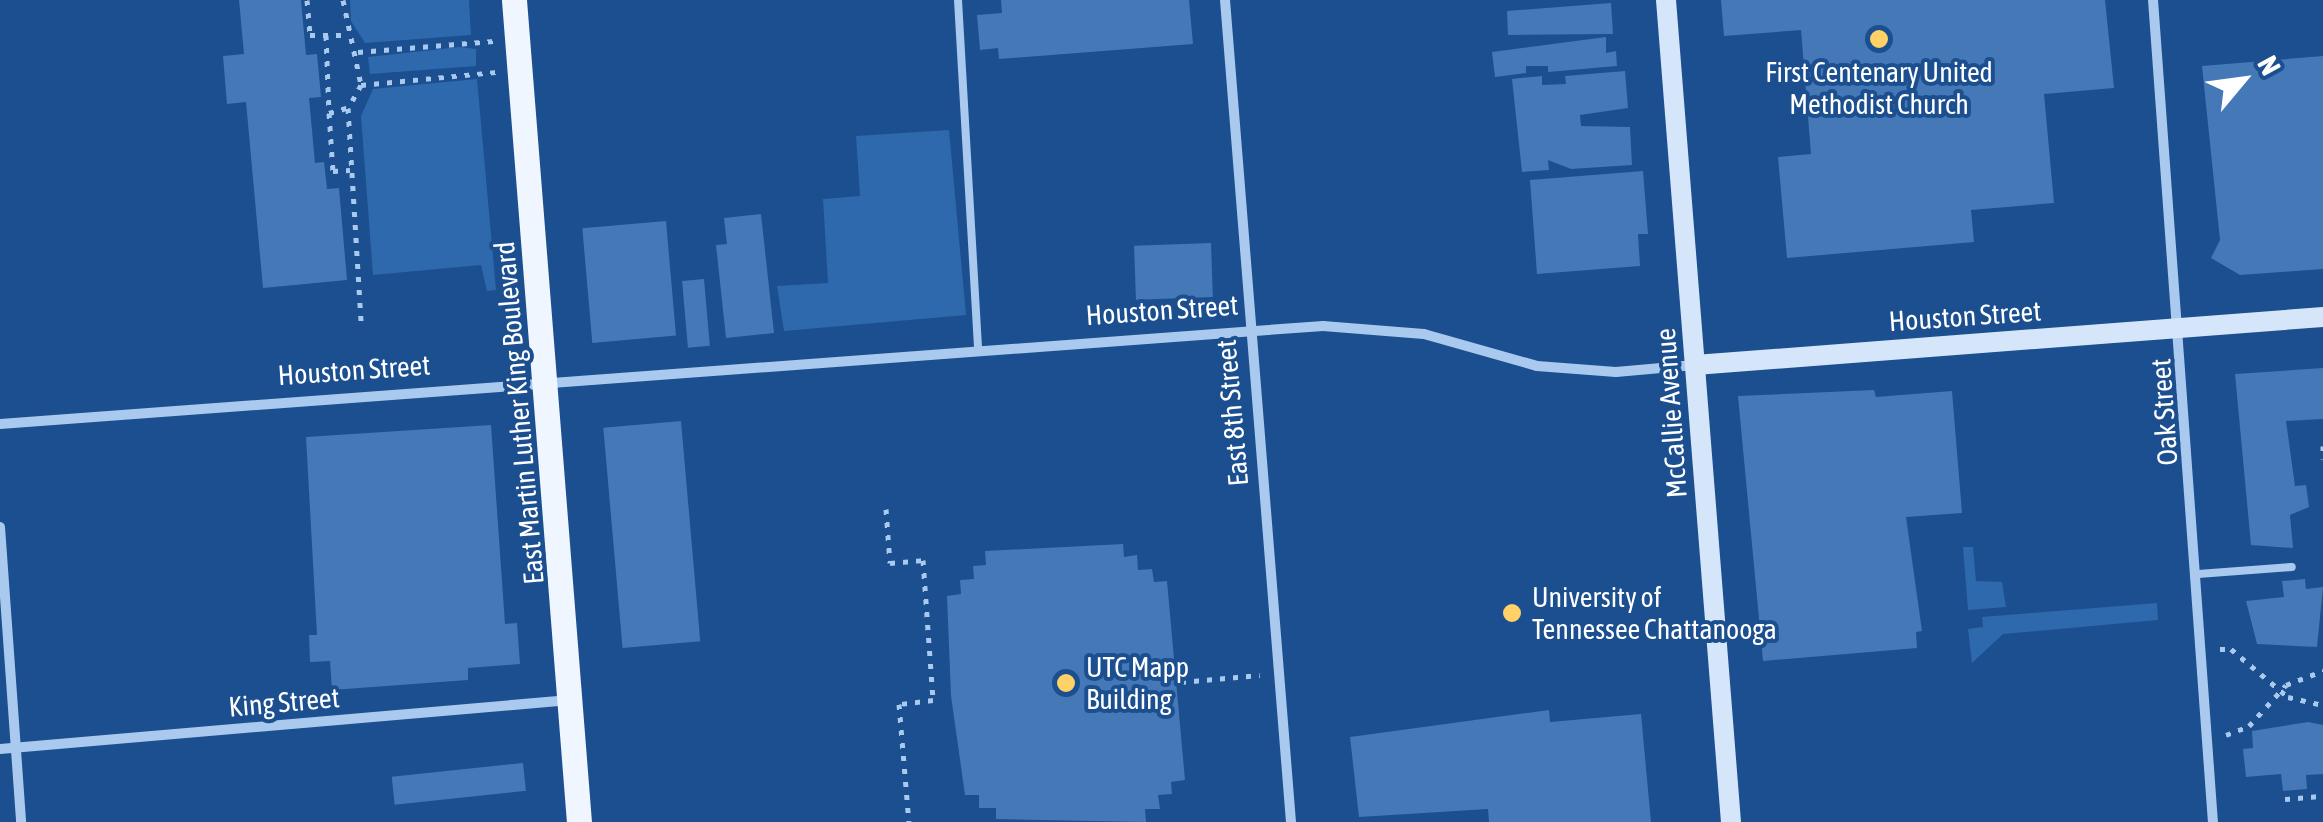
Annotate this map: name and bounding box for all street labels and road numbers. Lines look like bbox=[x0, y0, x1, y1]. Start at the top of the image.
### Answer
street label: East Martin Luther King Boulevard bbox=[487, 240, 551, 586]
street label: Houston Street bbox=[1085, 288, 1239, 332]
street label: Houston Street bbox=[1888, 294, 2042, 338]
street label: McCallie Avenue bbox=[1648, 327, 1694, 499]
street label: East 8th Street bbox=[1209, 338, 1255, 488]
street label: Houston Street bbox=[277, 348, 431, 392]
street label: Oak Street bbox=[2144, 357, 2184, 467]
street label: King Street bbox=[227, 680, 341, 724]

